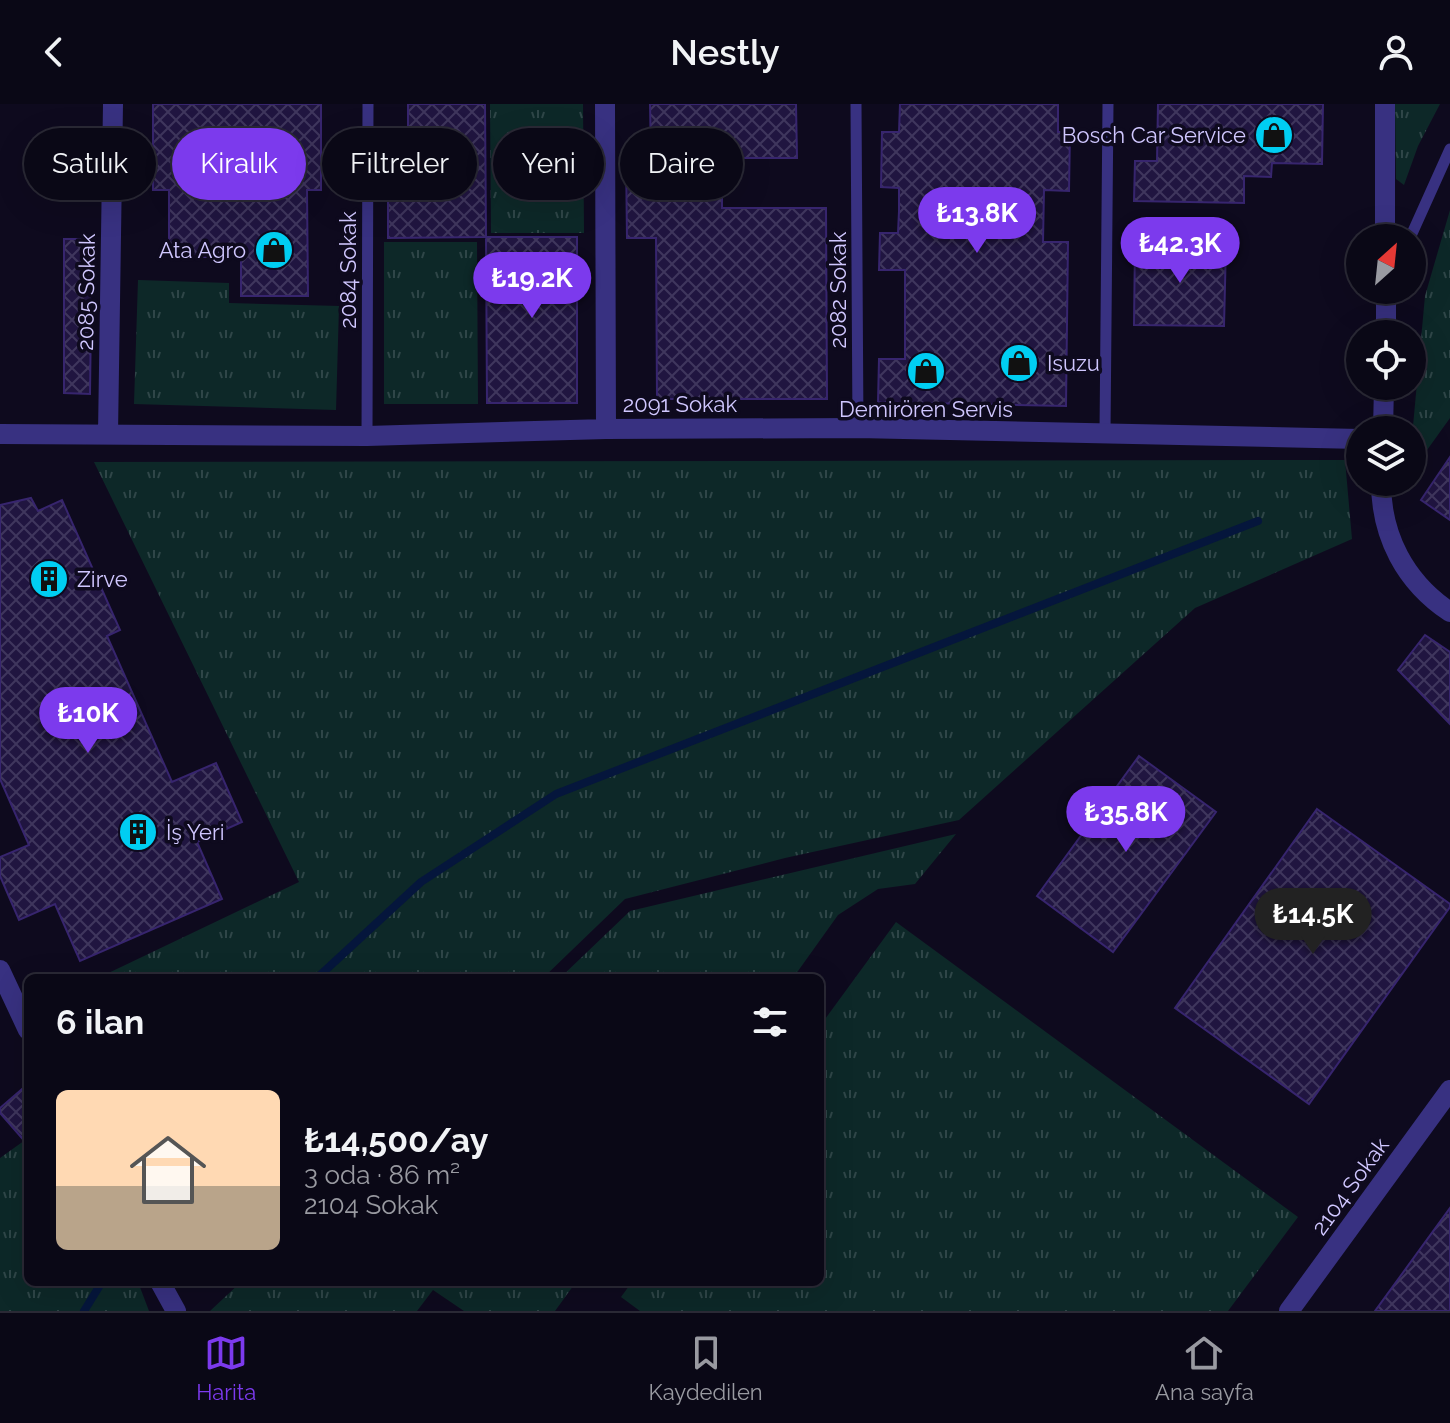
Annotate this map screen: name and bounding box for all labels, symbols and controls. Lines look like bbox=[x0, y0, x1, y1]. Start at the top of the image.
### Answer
icon: back bbox=[32, 30, 76, 74]
icon: person bbox=[1374, 30, 1418, 74]
text: Nestly bbox=[670, 31, 780, 73]
shop icon: Bosch Car Service bbox=[1253, 114, 1295, 156]
place label: Bosch Car Service bbox=[1062, 122, 1246, 148]
chip: Satılık bbox=[24, 128, 156, 200]
chip: Kiralık bbox=[172, 128, 306, 200]
chip: Filtreler bbox=[322, 128, 477, 200]
chip: Yeni bbox=[493, 128, 604, 200]
chip: Daire bbox=[620, 128, 743, 200]
pin: ₺13.8K bbox=[912, 187, 1042, 255]
text: ₺13.8K bbox=[936, 198, 1018, 228]
street label: 2084 Sokak bbox=[335, 211, 361, 329]
pin: ₺42.3K bbox=[1115, 217, 1245, 285]
north arrow bbox=[1346, 224, 1426, 304]
map controls bbox=[1346, 224, 1426, 496]
text: ₺42.3K bbox=[1139, 228, 1221, 258]
shop icon: Ata Agro bbox=[253, 229, 295, 271]
street label: 2082 Sokak bbox=[825, 231, 851, 348]
street label: 2085 Sokak bbox=[72, 233, 100, 351]
place label: Ata Agro bbox=[159, 237, 246, 263]
pin: ₺19.2K bbox=[467, 252, 597, 320]
text: ₺19.2K bbox=[491, 263, 573, 293]
button: locate bbox=[1346, 320, 1426, 400]
shop icon: Isuzu bbox=[998, 342, 1040, 384]
shop icon: Demirören Servis bbox=[905, 350, 947, 392]
place label: Isuzu bbox=[1047, 350, 1100, 376]
street label: 2091 Sokak bbox=[623, 391, 738, 417]
place label: Demirören Servis bbox=[839, 396, 1013, 422]
button: layers bbox=[1346, 416, 1426, 496]
building icon: Zirve bbox=[28, 558, 70, 600]
place label: Zirve bbox=[77, 566, 128, 592]
pin: ₺10K bbox=[41, 687, 135, 755]
text: ₺10K bbox=[57, 698, 119, 728]
pin: ₺35.8K bbox=[1061, 786, 1191, 854]
text: ₺35.8K bbox=[1084, 797, 1168, 827]
building icon: İş Yeri bbox=[117, 811, 159, 853]
place label: İş Yeri bbox=[166, 819, 225, 845]
pin: ₺14.5K bbox=[1248, 888, 1378, 956]
text: ₺14.5K bbox=[1273, 899, 1353, 929]
icon: filters bbox=[748, 1000, 792, 1044]
text: 6 ilan bbox=[56, 1002, 144, 1042]
text: ₺14,500/ay bbox=[304, 1120, 488, 1160]
icon: home bbox=[120, 1122, 216, 1218]
street label: 2104 Sokak bbox=[1306, 1132, 1394, 1240]
text: 3 oda · 86 m² bbox=[304, 1160, 460, 1190]
text: 2104 Sokak bbox=[304, 1190, 438, 1220]
tab: Harita bbox=[196, 1331, 256, 1405]
tab: Kaydedilen bbox=[649, 1331, 763, 1405]
tab: Ana sayfa bbox=[1155, 1331, 1254, 1405]

